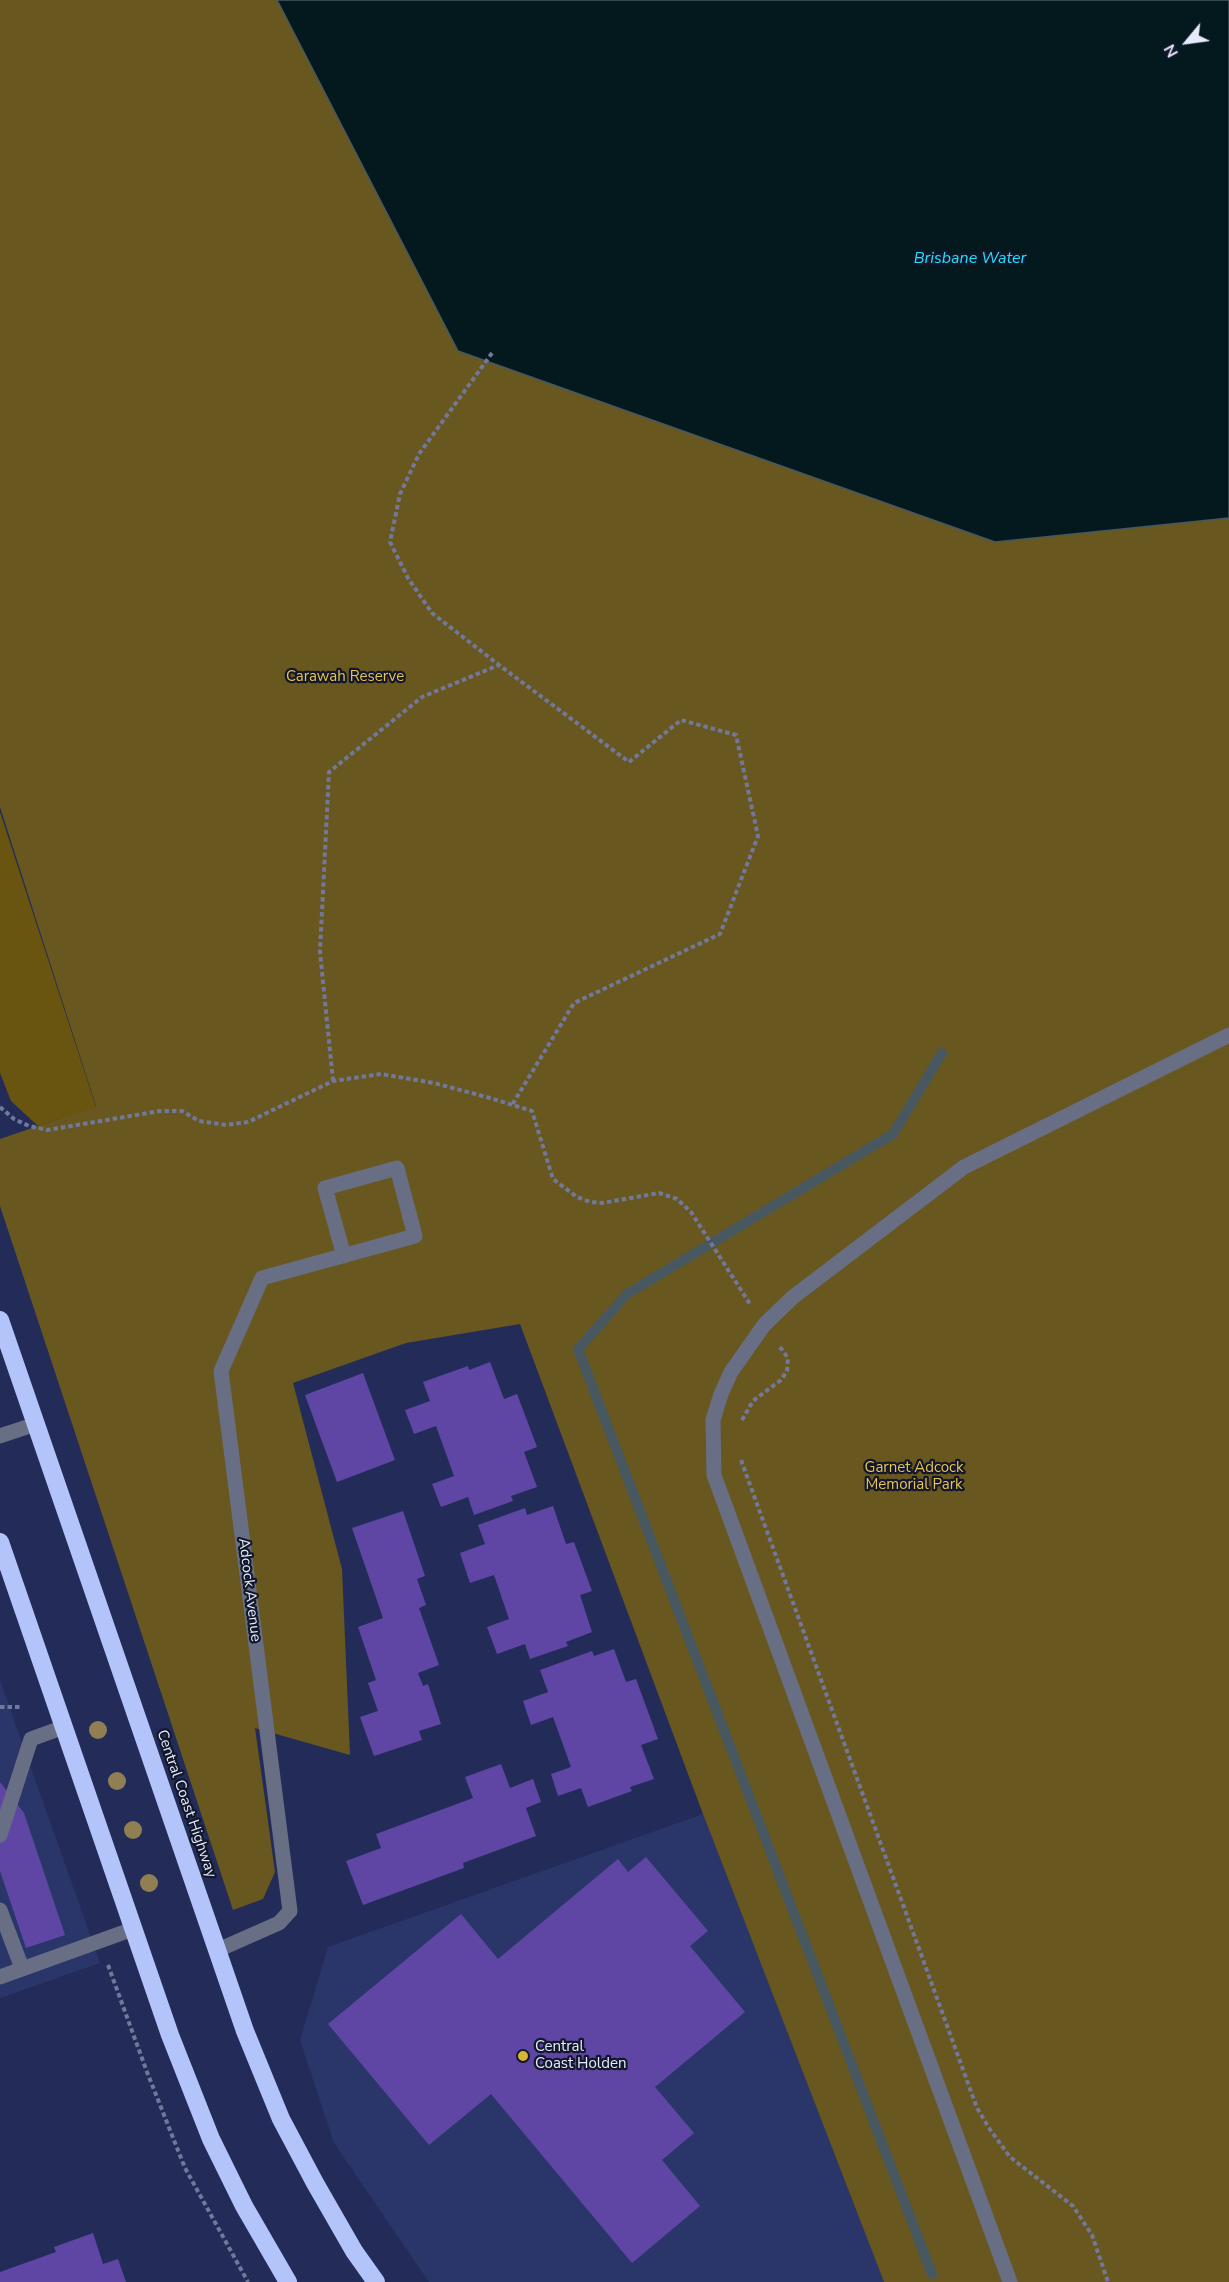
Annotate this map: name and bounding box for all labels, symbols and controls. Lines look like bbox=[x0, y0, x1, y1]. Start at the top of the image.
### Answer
north arrow bbox=[1157, 12, 1217, 72]
text: N bbox=[1159, 40, 1184, 61]
water label: Brisbane Water bbox=[914, 249, 1026, 269]
park label: Carawah Reserve bbox=[286, 668, 404, 686]
park label: Garnet Adcock Memorial Park bbox=[865, 1459, 963, 1494]
street label: Adcock Avenue bbox=[234, 1537, 264, 1643]
street label: Central Coast Highway bbox=[152, 1728, 220, 1880]
place label: Central Coast Holden bbox=[535, 2038, 626, 2073]
marker: Central Coast Holden bbox=[516, 2049, 530, 2063]

